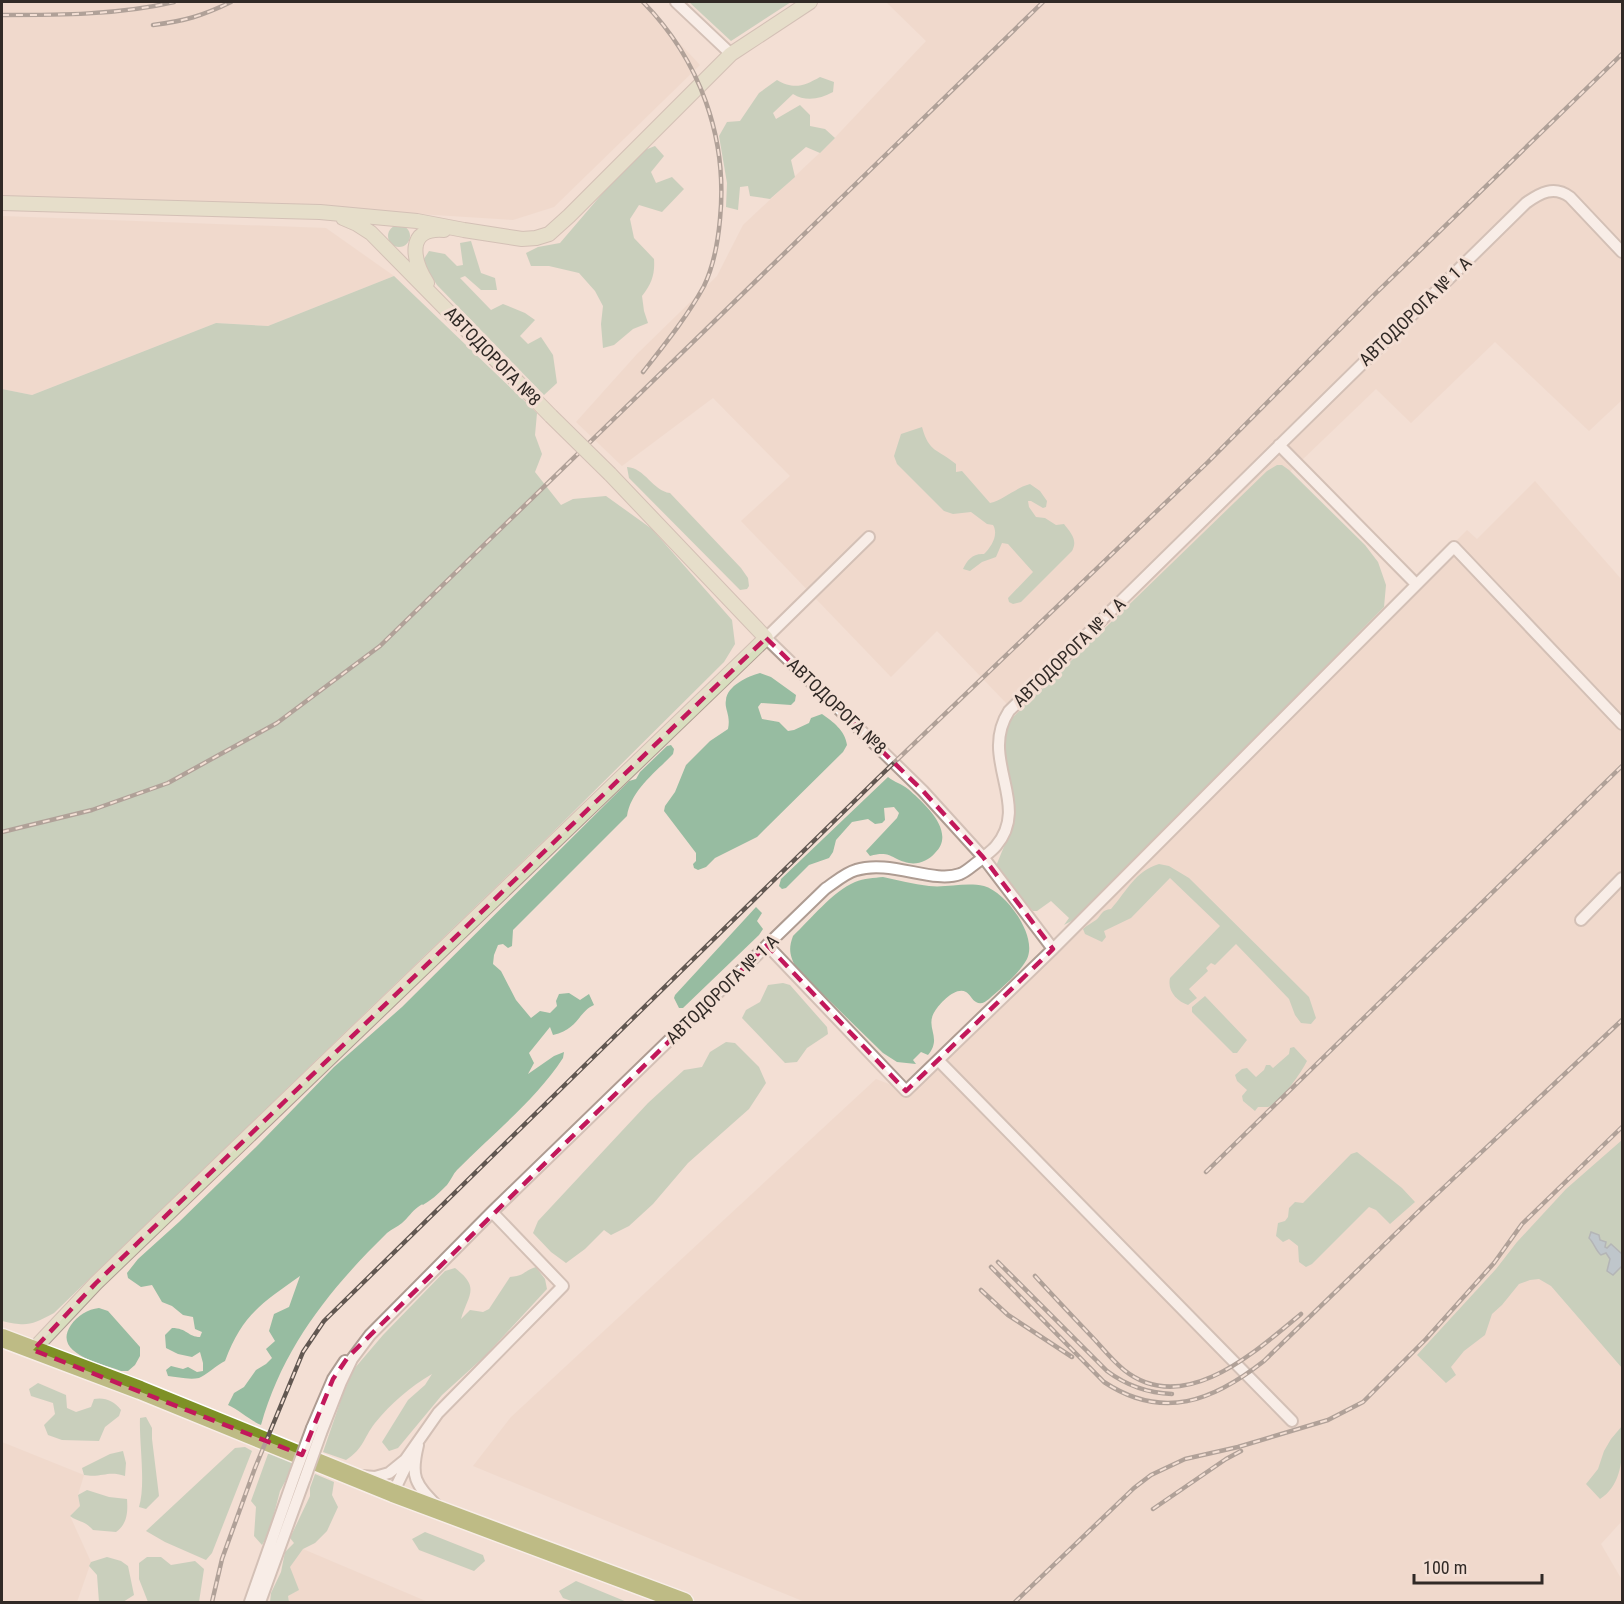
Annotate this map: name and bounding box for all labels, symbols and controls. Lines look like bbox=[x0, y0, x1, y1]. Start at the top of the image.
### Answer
street label: АВТОДОРОГА № 1 А bbox=[1354, 252, 1476, 370]
street label: АВТОДОРОГА №8 bbox=[441, 302, 545, 410]
street label: АВТОДОРОГА № 1 А bbox=[1008, 593, 1130, 711]
street label: АВТОДОРОГА №8 bbox=[783, 654, 891, 758]
street label: АВТОДОРОГА № 1 А bbox=[661, 930, 783, 1048]
scale bar bbox=[1414, 1547, 1542, 1585]
text: 100 m bbox=[1423, 1557, 1467, 1578]

